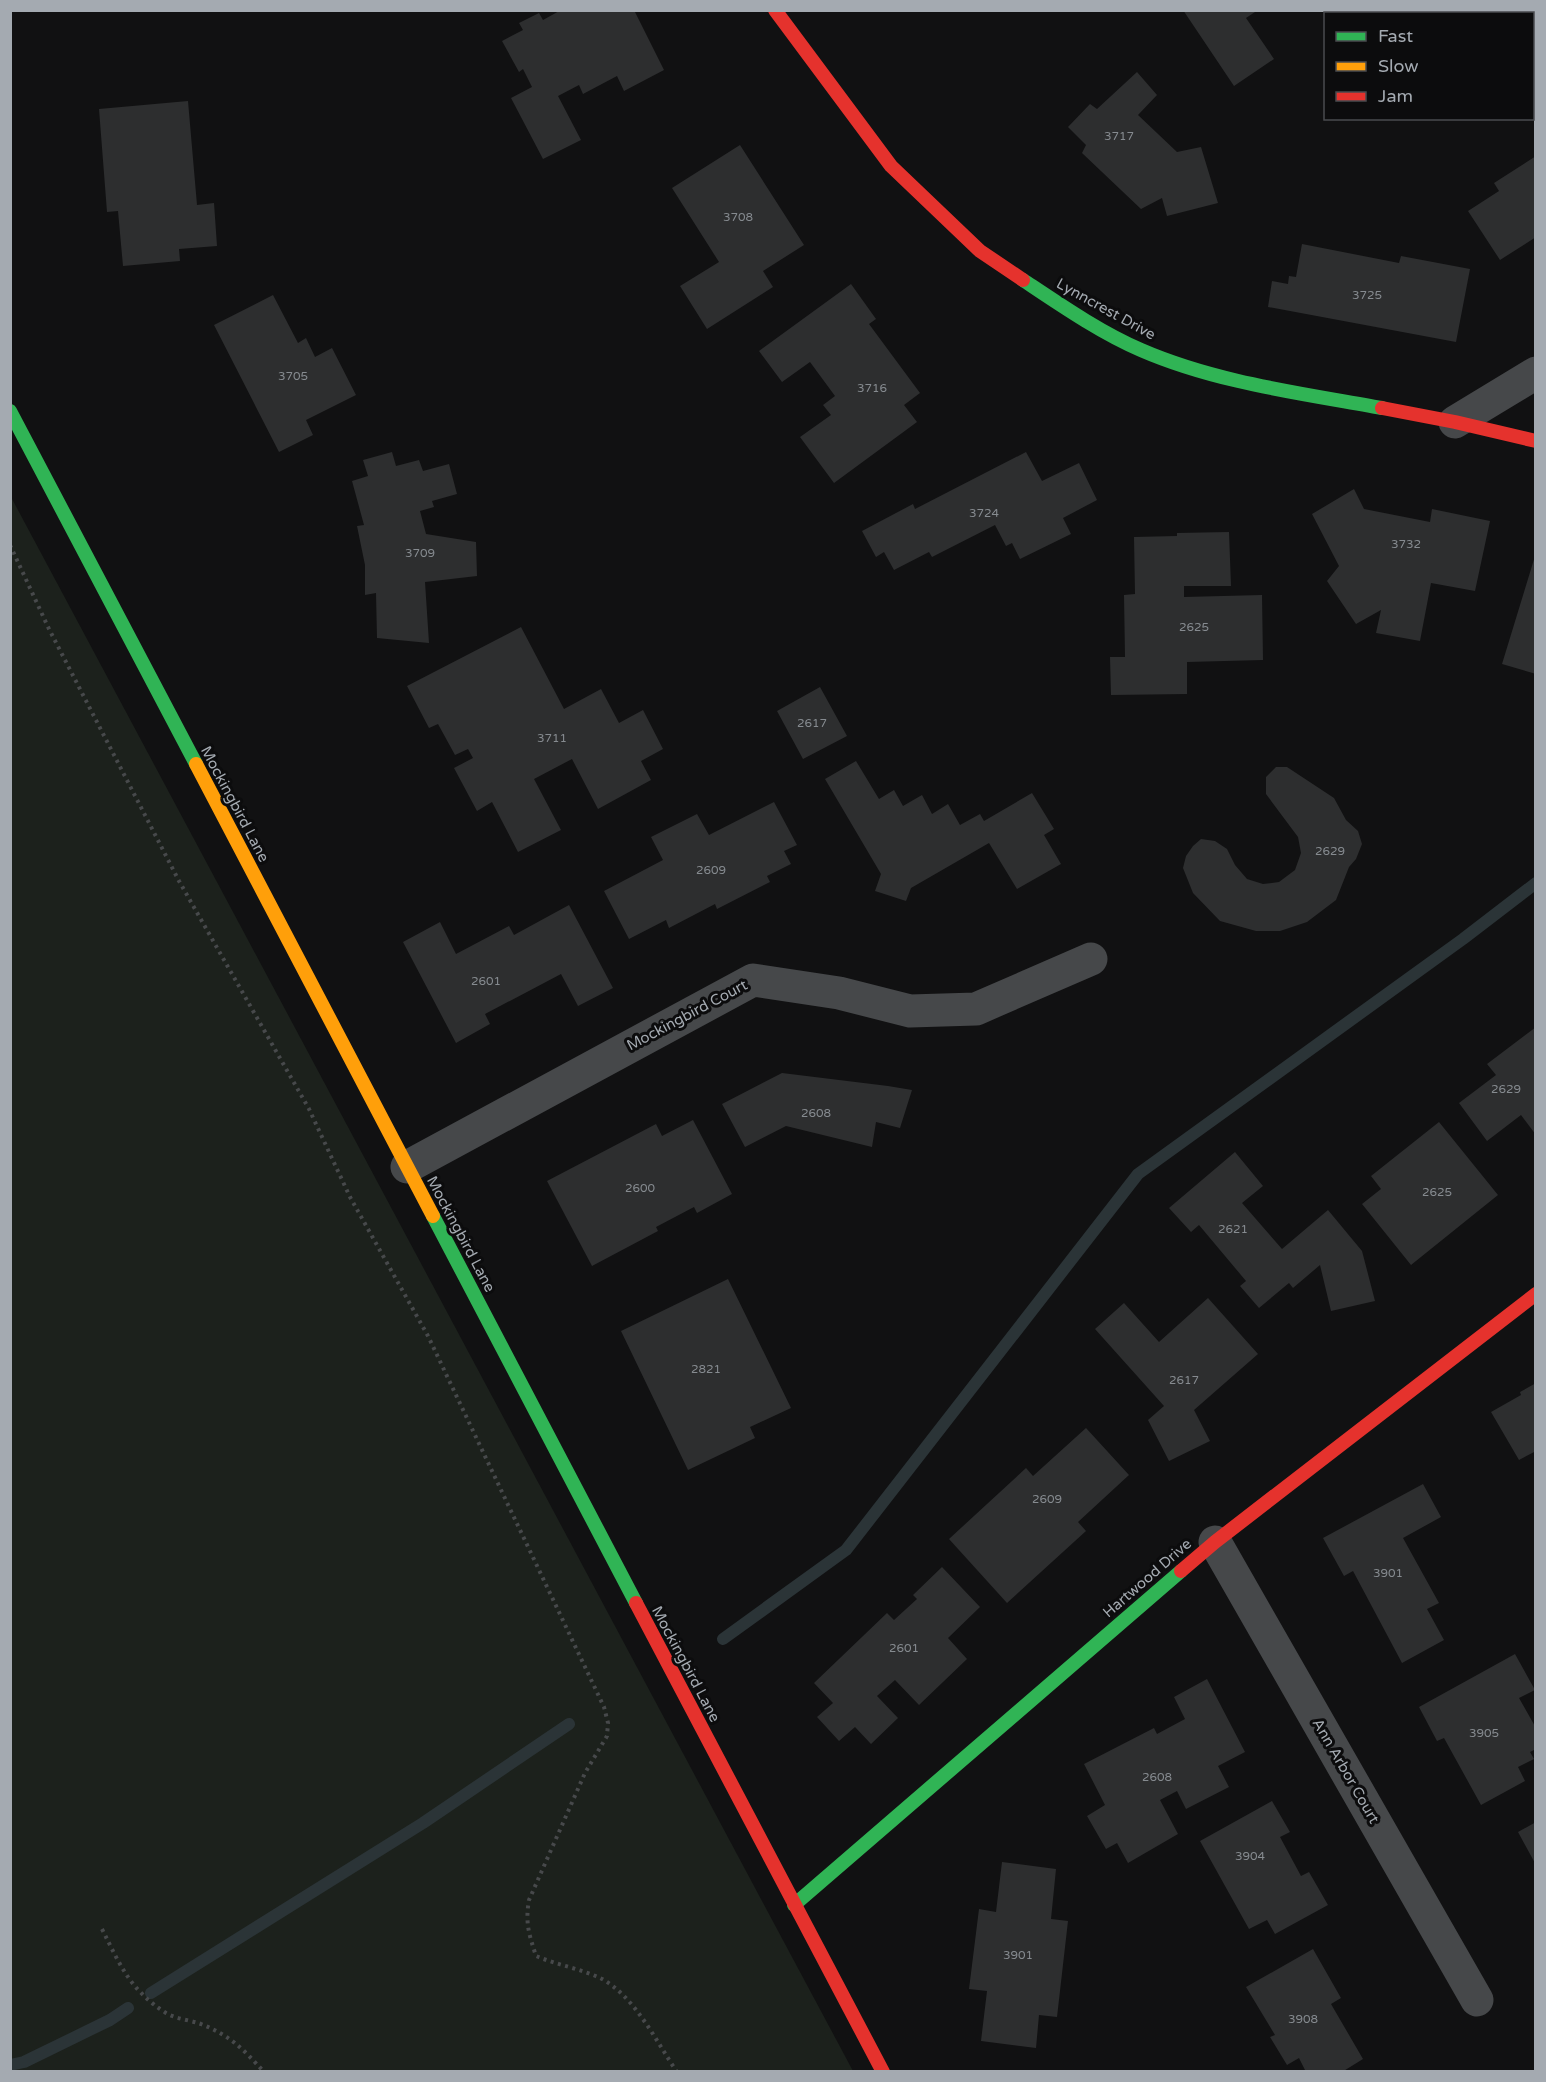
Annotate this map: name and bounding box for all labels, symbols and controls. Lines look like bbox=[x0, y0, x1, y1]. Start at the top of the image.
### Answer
legend bbox=[1324, 12, 1534, 120]
text: Fast bbox=[1378, 25, 1413, 47]
text: Slow bbox=[1378, 55, 1419, 77]
text: Jam bbox=[1378, 85, 1413, 107]
house number: 3717 bbox=[1104, 129, 1134, 143]
house number: 3708 bbox=[723, 210, 753, 224]
street label: Lynncrest Drive bbox=[1053, 274, 1159, 344]
house number: 3725 bbox=[1352, 288, 1382, 302]
house number: 3705 bbox=[278, 369, 308, 383]
house number: 3716 bbox=[857, 381, 887, 395]
house number: 3724 bbox=[969, 506, 1000, 520]
house number: 3732 bbox=[1391, 537, 1421, 551]
house number: 3709 bbox=[405, 546, 435, 560]
house number: 2625 bbox=[1179, 620, 1209, 634]
house number: 2617 bbox=[797, 716, 827, 730]
house number: 3711 bbox=[537, 731, 567, 745]
street label: Mockingbird Lane bbox=[197, 743, 273, 865]
house number: 2629 bbox=[1315, 844, 1345, 858]
house number: 2609 bbox=[696, 863, 726, 877]
house number: 2601 bbox=[471, 974, 501, 988]
street label: Mockingbird Court bbox=[624, 975, 751, 1054]
house number: 2629 bbox=[1491, 1082, 1521, 1096]
house number: 2608 bbox=[801, 1106, 831, 1120]
street label: Mockingbird Lane bbox=[423, 1173, 499, 1295]
house number: 2600 bbox=[625, 1181, 656, 1195]
house number: 2625 bbox=[1422, 1185, 1452, 1199]
house number: 2621 bbox=[1218, 1222, 1248, 1236]
house number: 2821 bbox=[691, 1362, 721, 1376]
house number: 2617 bbox=[1169, 1373, 1199, 1387]
house number: 2609 bbox=[1032, 1492, 1062, 1506]
street label: Hartwood Drive bbox=[1099, 1535, 1195, 1621]
house number: 3901 bbox=[1373, 1566, 1403, 1580]
street label: Mockingbird Lane bbox=[648, 1603, 724, 1725]
house number: 2601 bbox=[889, 1641, 919, 1655]
street label: Ann Arbor Court bbox=[1309, 1715, 1383, 1827]
house number: 3905 bbox=[1469, 1726, 1499, 1740]
house number: 2608 bbox=[1142, 1770, 1172, 1784]
house number: 3904 bbox=[1235, 1849, 1266, 1863]
house number: 3901 bbox=[1003, 1948, 1033, 1962]
house number: 3908 bbox=[1288, 2012, 1318, 2026]

